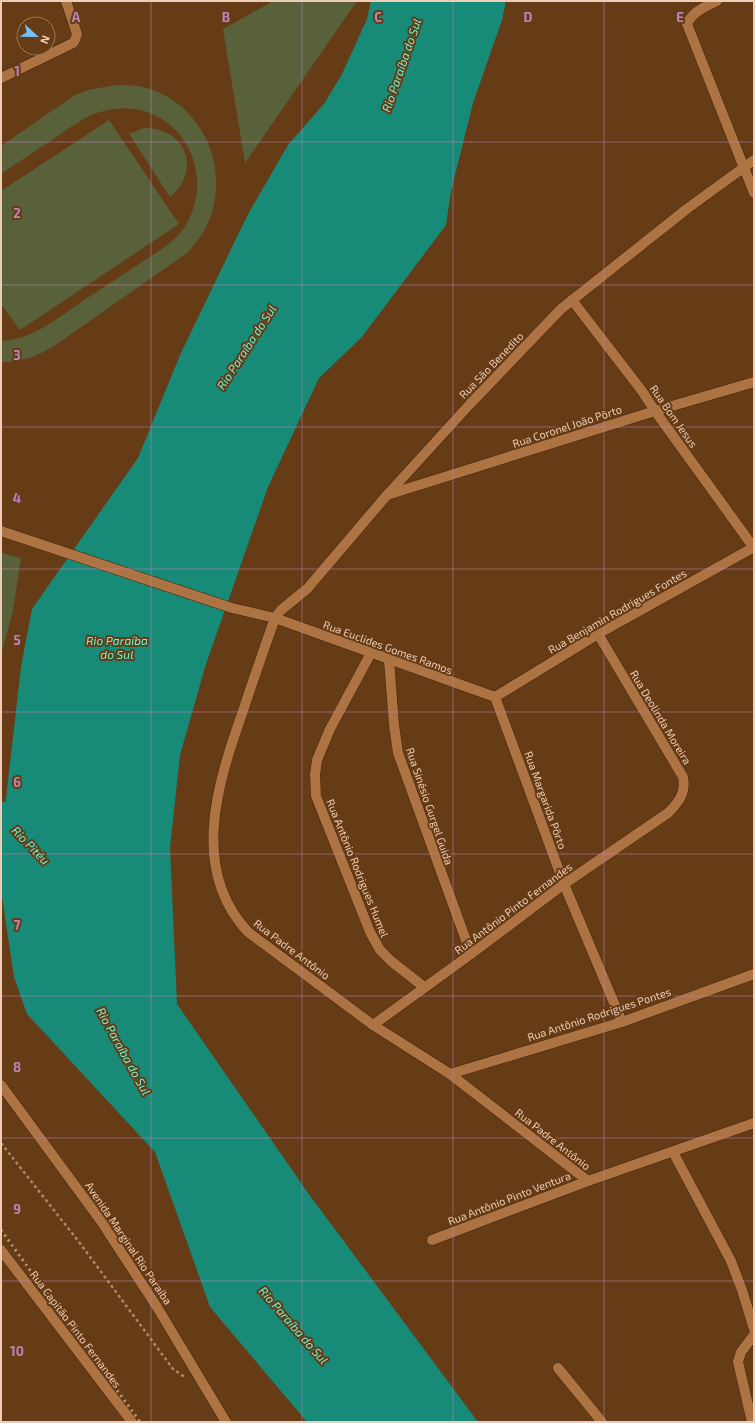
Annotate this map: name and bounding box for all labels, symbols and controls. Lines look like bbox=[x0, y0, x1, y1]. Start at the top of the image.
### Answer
text: A bbox=[72, 9, 81, 25]
text: B bbox=[222, 9, 230, 25]
text: C bbox=[374, 9, 382, 25]
text: D bbox=[524, 9, 533, 25]
text: E bbox=[676, 9, 684, 25]
north arrow bbox=[16, 16, 56, 56]
water label: Rio Paraíba do Sul bbox=[378, 16, 424, 114]
text: N bbox=[38, 34, 53, 46]
text: 1 bbox=[14, 63, 20, 79]
text: 2 bbox=[13, 205, 21, 221]
water label: Rio Paraíba do Sul bbox=[213, 302, 279, 392]
street label: Rua São Benedito bbox=[456, 329, 526, 401]
text: 3 bbox=[13, 347, 21, 363]
street label: Rua Bom Jesus bbox=[648, 382, 701, 450]
street label: Rua Coronel João Pôrto bbox=[511, 402, 623, 450]
text: 4 bbox=[13, 490, 21, 506]
street label: Rua Benjamin Rodrigues Fontes bbox=[546, 566, 689, 657]
street label: Rua Euclides Gomes Ramos bbox=[322, 618, 455, 677]
text: 5 bbox=[13, 632, 21, 648]
water label: Rio Paraíba do Sul bbox=[86, 633, 148, 661]
street label: Rua Deolinda Moreira bbox=[628, 668, 694, 766]
street label: Rua Sinésio Gurgel Guida bbox=[404, 746, 456, 866]
street label: Rua Margarida Pôrto bbox=[522, 749, 570, 851]
text: 6 bbox=[13, 774, 21, 790]
street label: Rua Antônio Rodrigues Humel bbox=[324, 797, 392, 940]
water label: Rio Pitéu bbox=[9, 823, 53, 867]
street label: Rua Antônio Pinto Fernandes bbox=[452, 859, 575, 957]
street label: Rua Padre Antônio bbox=[251, 916, 333, 982]
text: 7 bbox=[14, 917, 21, 933]
street label: Rua Antônio Rodrigues Pontes bbox=[526, 984, 673, 1043]
water label: Rio Paraíba do Sul bbox=[94, 1005, 154, 1097]
text: 8 bbox=[13, 1059, 21, 1075]
street label: Rua Padre Antônio bbox=[513, 1106, 593, 1172]
street label: Rua Antônio Pinto Ventura bbox=[446, 1169, 572, 1227]
street label: Avenida Marginal Rio Paraíba bbox=[83, 1179, 175, 1307]
text: 9 bbox=[13, 1201, 21, 1217]
street label: Rua Capitão Pinto Fernandes bbox=[28, 1268, 124, 1390]
water label: Rio Paraíba do Sul bbox=[257, 1283, 331, 1367]
text: 10 bbox=[10, 1343, 24, 1359]

